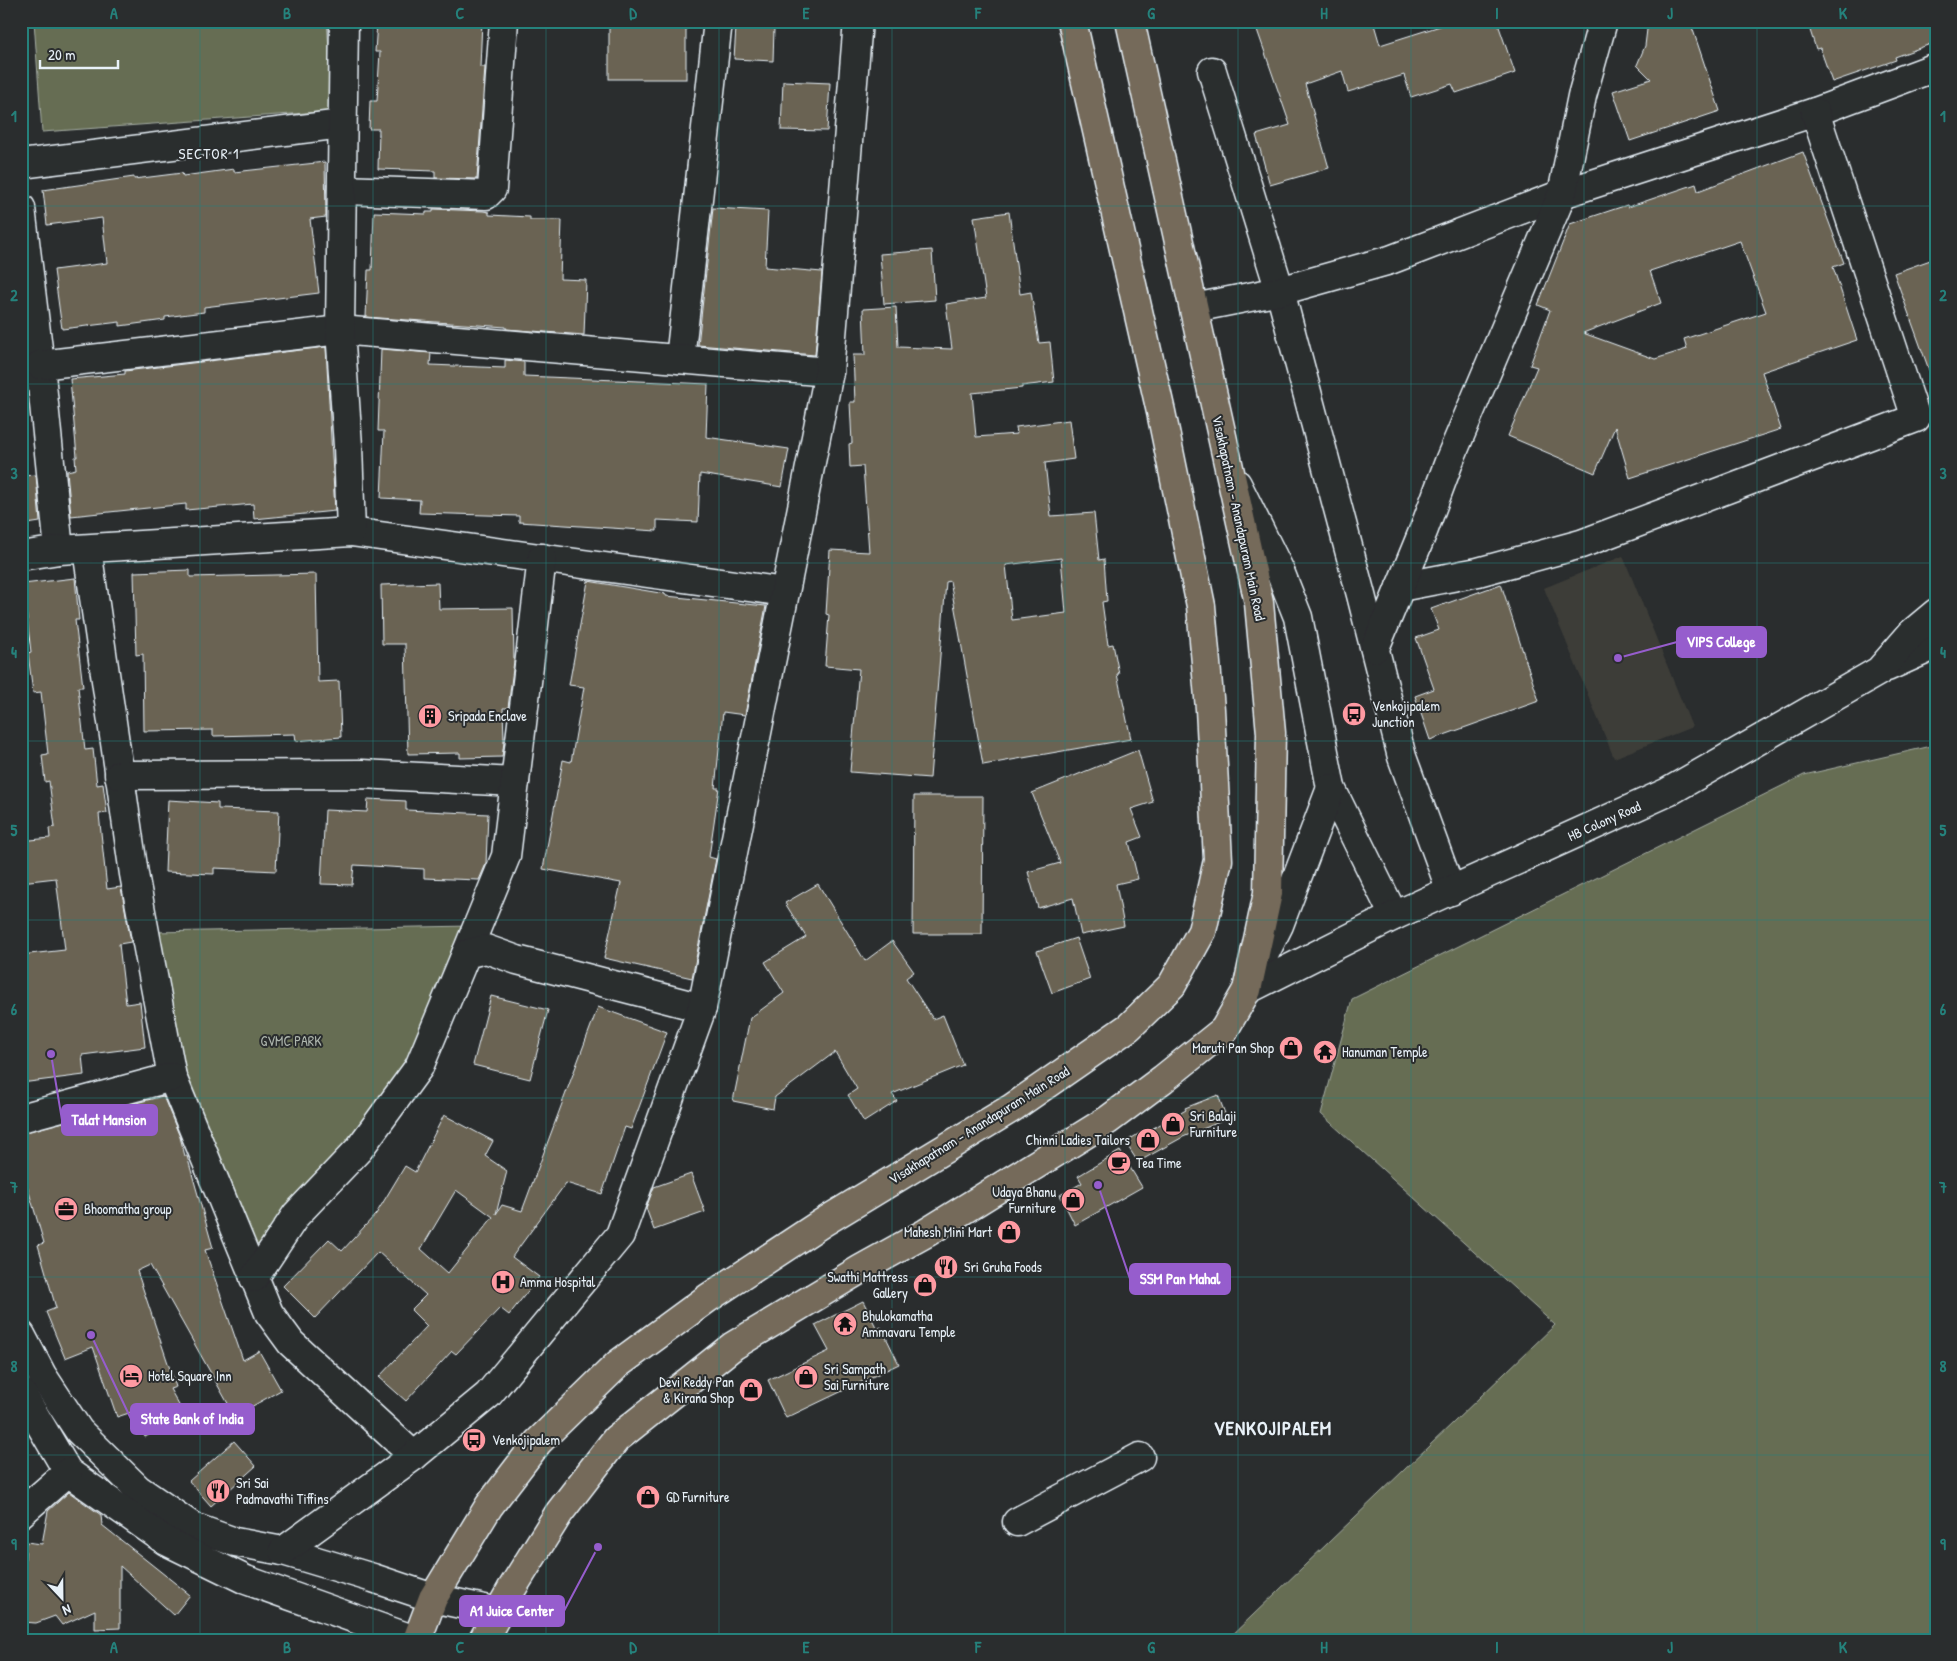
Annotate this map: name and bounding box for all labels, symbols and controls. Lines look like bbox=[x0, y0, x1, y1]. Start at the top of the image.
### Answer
text: A bbox=[110, 2, 118, 24]
text: B bbox=[283, 2, 291, 24]
text: C bbox=[456, 2, 465, 24]
text: D bbox=[629, 2, 637, 24]
text: E bbox=[802, 2, 810, 24]
text: F bbox=[974, 2, 982, 24]
text: G bbox=[1147, 2, 1155, 24]
text: H bbox=[1320, 2, 1328, 24]
text: I bbox=[1495, 2, 1499, 24]
text: J bbox=[1667, 2, 1673, 24]
text: K bbox=[1839, 2, 1848, 24]
scale bar bbox=[40, 38, 118, 70]
text: 20 m bbox=[48, 44, 75, 65]
text: 1 bbox=[11, 105, 17, 127]
text: 1 bbox=[1940, 105, 1946, 127]
district label: SECTOR 1 bbox=[179, 143, 239, 164]
text: 2 bbox=[10, 284, 18, 306]
text: 2 bbox=[1939, 284, 1947, 306]
street label: Visakhapatnam - Anandapuram Main Road bbox=[1207, 414, 1271, 623]
text: 3 bbox=[10, 462, 18, 484]
text: 3 bbox=[1939, 462, 1947, 484]
callout: VIPS College bbox=[1677, 627, 1766, 657]
text: VIPS College bbox=[1687, 631, 1755, 653]
text: 4 bbox=[11, 641, 17, 663]
text: 4 bbox=[1940, 641, 1946, 663]
place label: Venkojipalem Junction bbox=[1372, 696, 1440, 731]
bus stop icon: Venkojipalem Junction bbox=[1341, 701, 1367, 727]
building icon: Sripada Enclave bbox=[417, 703, 443, 729]
place label: Sripada Enclave bbox=[448, 706, 527, 726]
street label: HB Colony Road bbox=[1564, 796, 1644, 846]
text: 5 bbox=[11, 819, 18, 841]
text: 5 bbox=[1940, 819, 1947, 841]
text: 6 bbox=[11, 998, 18, 1020]
text: 6 bbox=[1940, 998, 1947, 1020]
park label: GVMC PARK bbox=[260, 1031, 322, 1050]
shop icon: Maruti Pan Shop bbox=[1278, 1035, 1304, 1061]
place label: Maruti Pan Shop bbox=[1192, 1038, 1274, 1058]
temple icon: Hanuman Temple bbox=[1312, 1039, 1338, 1065]
place label: Hanuman Temple bbox=[1342, 1042, 1428, 1062]
street label: Visakhapatnam - Anandapuram Main Road bbox=[885, 1061, 1074, 1189]
callout: Talat Mansion bbox=[62, 1105, 157, 1135]
place label: Sri Balaji Furniture bbox=[1189, 1106, 1238, 1141]
text: Talat Mansion bbox=[71, 1109, 147, 1130]
shop icon: Sri Balaji Furniture bbox=[1160, 1111, 1186, 1137]
shop icon: Chinni Ladies Tailors bbox=[1135, 1127, 1161, 1153]
place label: Chinni Ladies Tailors bbox=[1026, 1130, 1130, 1149]
cafe icon: Tea Time bbox=[1106, 1150, 1132, 1176]
place label: Tea Time bbox=[1136, 1153, 1182, 1172]
text: 7 bbox=[9, 1176, 18, 1198]
text: 7 bbox=[1938, 1176, 1947, 1198]
place label: Udaya Bhanu Furniture bbox=[992, 1182, 1056, 1217]
shop icon: Udaya Bhanu Furniture bbox=[1060, 1187, 1086, 1213]
office icon: Bhoomatha group bbox=[53, 1196, 79, 1222]
place label: Bhoomatha group bbox=[84, 1199, 172, 1219]
shop icon: Mahesh Mini Mart bbox=[996, 1219, 1022, 1245]
place label: Mahesh Mini Mart bbox=[904, 1222, 992, 1241]
restaurant icon: Sri Gruha Foods bbox=[933, 1254, 959, 1280]
place label: Sri Gruha Foods bbox=[964, 1257, 1042, 1276]
callout: SSM Pan Mahal bbox=[1130, 1264, 1230, 1294]
place label: Swathi Mattress Gallery bbox=[827, 1267, 908, 1303]
text: SSM Pan Mahal bbox=[1140, 1268, 1221, 1289]
hospital icon: Amma Hospital bbox=[490, 1269, 516, 1295]
place label: Amma Hospital bbox=[520, 1272, 596, 1292]
shop icon: Swathi Mattress Gallery bbox=[912, 1272, 938, 1298]
place label: Bhulokamatha Ammavaru Temple bbox=[862, 1306, 956, 1342]
temple icon: Bhulokamatha Ammavaru Temple bbox=[832, 1311, 858, 1337]
text: 8 bbox=[11, 1355, 18, 1377]
text: 8 bbox=[1940, 1355, 1947, 1377]
place label: Sri Sampath Sai Furniture bbox=[824, 1359, 890, 1394]
hotel icon: Hotel Square Inn bbox=[118, 1363, 144, 1389]
shop icon: Sri Sampath Sai Furniture bbox=[793, 1364, 819, 1390]
place label: Hotel Square Inn bbox=[148, 1366, 232, 1386]
place label: Devi Reddy Pan & Kirana Shop bbox=[659, 1372, 734, 1408]
shop icon: Devi Reddy Pan & Kirana Shop bbox=[738, 1377, 764, 1403]
callout: State Bank of India bbox=[131, 1404, 254, 1434]
text: State Bank of India bbox=[141, 1408, 243, 1429]
district label: VENKOJIPALEM bbox=[1214, 1415, 1332, 1441]
bus stop icon: Venkojipalem bbox=[461, 1427, 487, 1453]
place label: Venkojipalem bbox=[492, 1430, 560, 1450]
place label: Sri Sai Padmavathi Tiffins bbox=[236, 1473, 329, 1508]
restaurant icon: Sri Sai Padmavathi Tiffins bbox=[205, 1478, 231, 1504]
shop icon: GD Furniture bbox=[635, 1484, 661, 1510]
place label: GD Furniture bbox=[666, 1487, 730, 1506]
text: 9 bbox=[11, 1533, 17, 1555]
text: 9 bbox=[1940, 1533, 1946, 1555]
north arrow bbox=[38, 1574, 88, 1624]
callout: A1 Juice Center bbox=[460, 1596, 564, 1626]
text: N bbox=[60, 1600, 74, 1621]
text: A1 Juice Center bbox=[470, 1600, 554, 1621]
text: A bbox=[110, 1636, 118, 1658]
text: B bbox=[283, 1636, 291, 1658]
text: C bbox=[456, 1636, 465, 1658]
text: D bbox=[629, 1636, 637, 1658]
text: E bbox=[802, 1636, 810, 1658]
text: F bbox=[974, 1636, 982, 1658]
text: G bbox=[1147, 1636, 1155, 1658]
text: H bbox=[1320, 1636, 1328, 1658]
text: I bbox=[1495, 1636, 1499, 1658]
text: J bbox=[1667, 1636, 1673, 1658]
text: K bbox=[1839, 1636, 1848, 1658]

